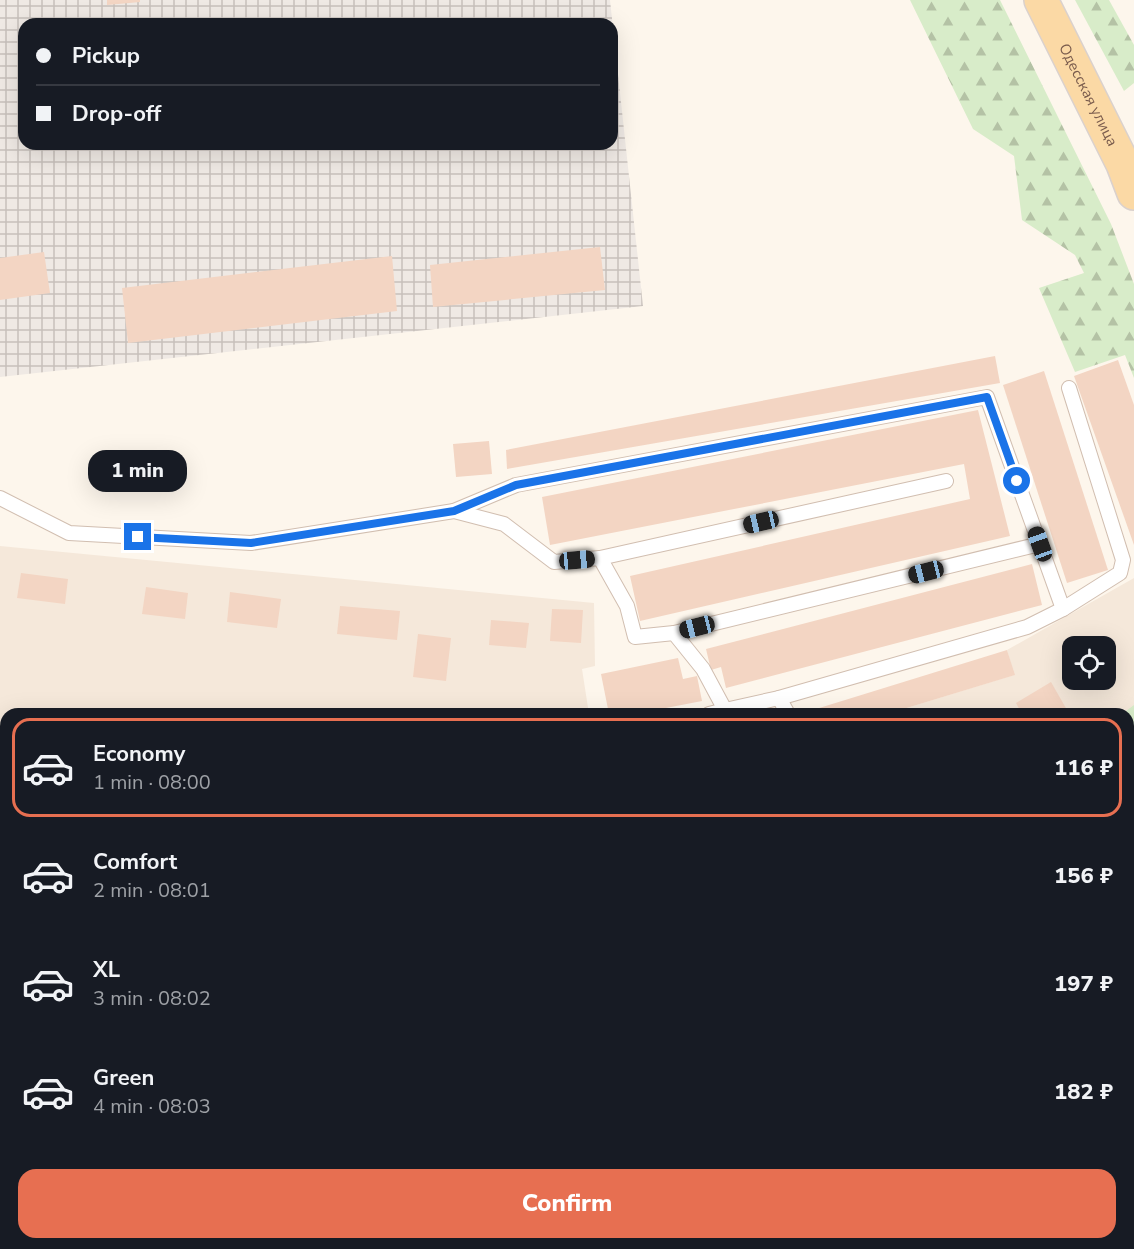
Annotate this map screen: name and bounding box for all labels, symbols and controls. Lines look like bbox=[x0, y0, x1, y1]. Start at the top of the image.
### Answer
street label: Одесская улица bbox=[1054, 40, 1122, 150]
text: Pickup bbox=[72, 41, 140, 71]
text: Drop-off bbox=[72, 99, 161, 129]
callout: 1 min bbox=[88, 450, 188, 492]
text: 1 min bbox=[111, 457, 164, 484]
route start bbox=[1003, 467, 1030, 494]
car bbox=[741, 509, 781, 535]
route end bbox=[124, 523, 151, 550]
car bbox=[1025, 524, 1055, 564]
car bbox=[558, 549, 596, 571]
car bbox=[906, 559, 946, 585]
car bbox=[677, 614, 717, 640]
map controls bbox=[1062, 636, 1116, 690]
button: locate bbox=[1062, 636, 1116, 690]
text: Economy bbox=[93, 739, 185, 769]
icon: car bbox=[21, 741, 75, 795]
text: 116 ₽ bbox=[1054, 753, 1113, 783]
text: 1 min · 08:00 bbox=[93, 769, 211, 796]
text: Comfort bbox=[93, 847, 177, 877]
icon: car bbox=[21, 849, 75, 903]
text: 156 ₽ bbox=[1054, 861, 1113, 891]
text: 2 min · 08:01 bbox=[93, 877, 211, 904]
text: XL bbox=[93, 955, 120, 985]
icon: car bbox=[21, 957, 75, 1011]
text: 197 ₽ bbox=[1054, 969, 1113, 999]
text: 3 min · 08:02 bbox=[93, 985, 211, 1012]
text: Green bbox=[93, 1063, 154, 1093]
icon: car bbox=[21, 1065, 75, 1119]
text: 182 ₽ bbox=[1054, 1077, 1113, 1107]
text: 4 min · 08:03 bbox=[93, 1093, 211, 1120]
button: Confirm bbox=[18, 1169, 1116, 1238]

